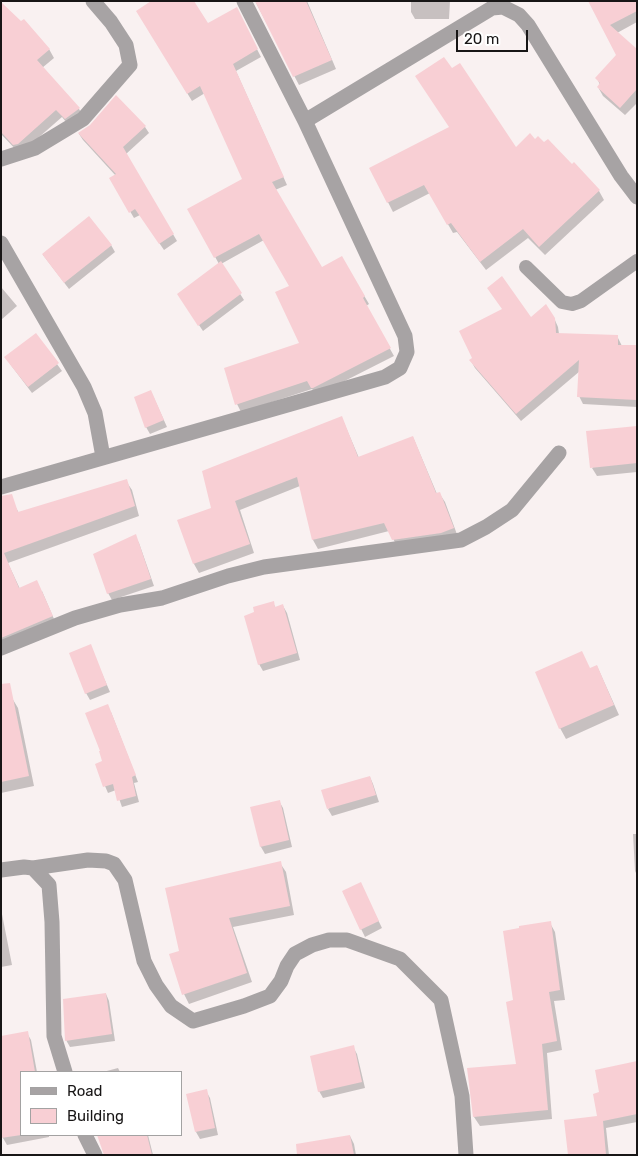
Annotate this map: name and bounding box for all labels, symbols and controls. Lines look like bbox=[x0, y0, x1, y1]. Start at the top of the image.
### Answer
scale bar bbox=[458, 20, 530, 52]
text: 20 m bbox=[464, 30, 499, 48]
legend bbox=[20, 1071, 182, 1136]
text: Road bbox=[67, 1082, 103, 1100]
text: Building bbox=[67, 1107, 124, 1125]

